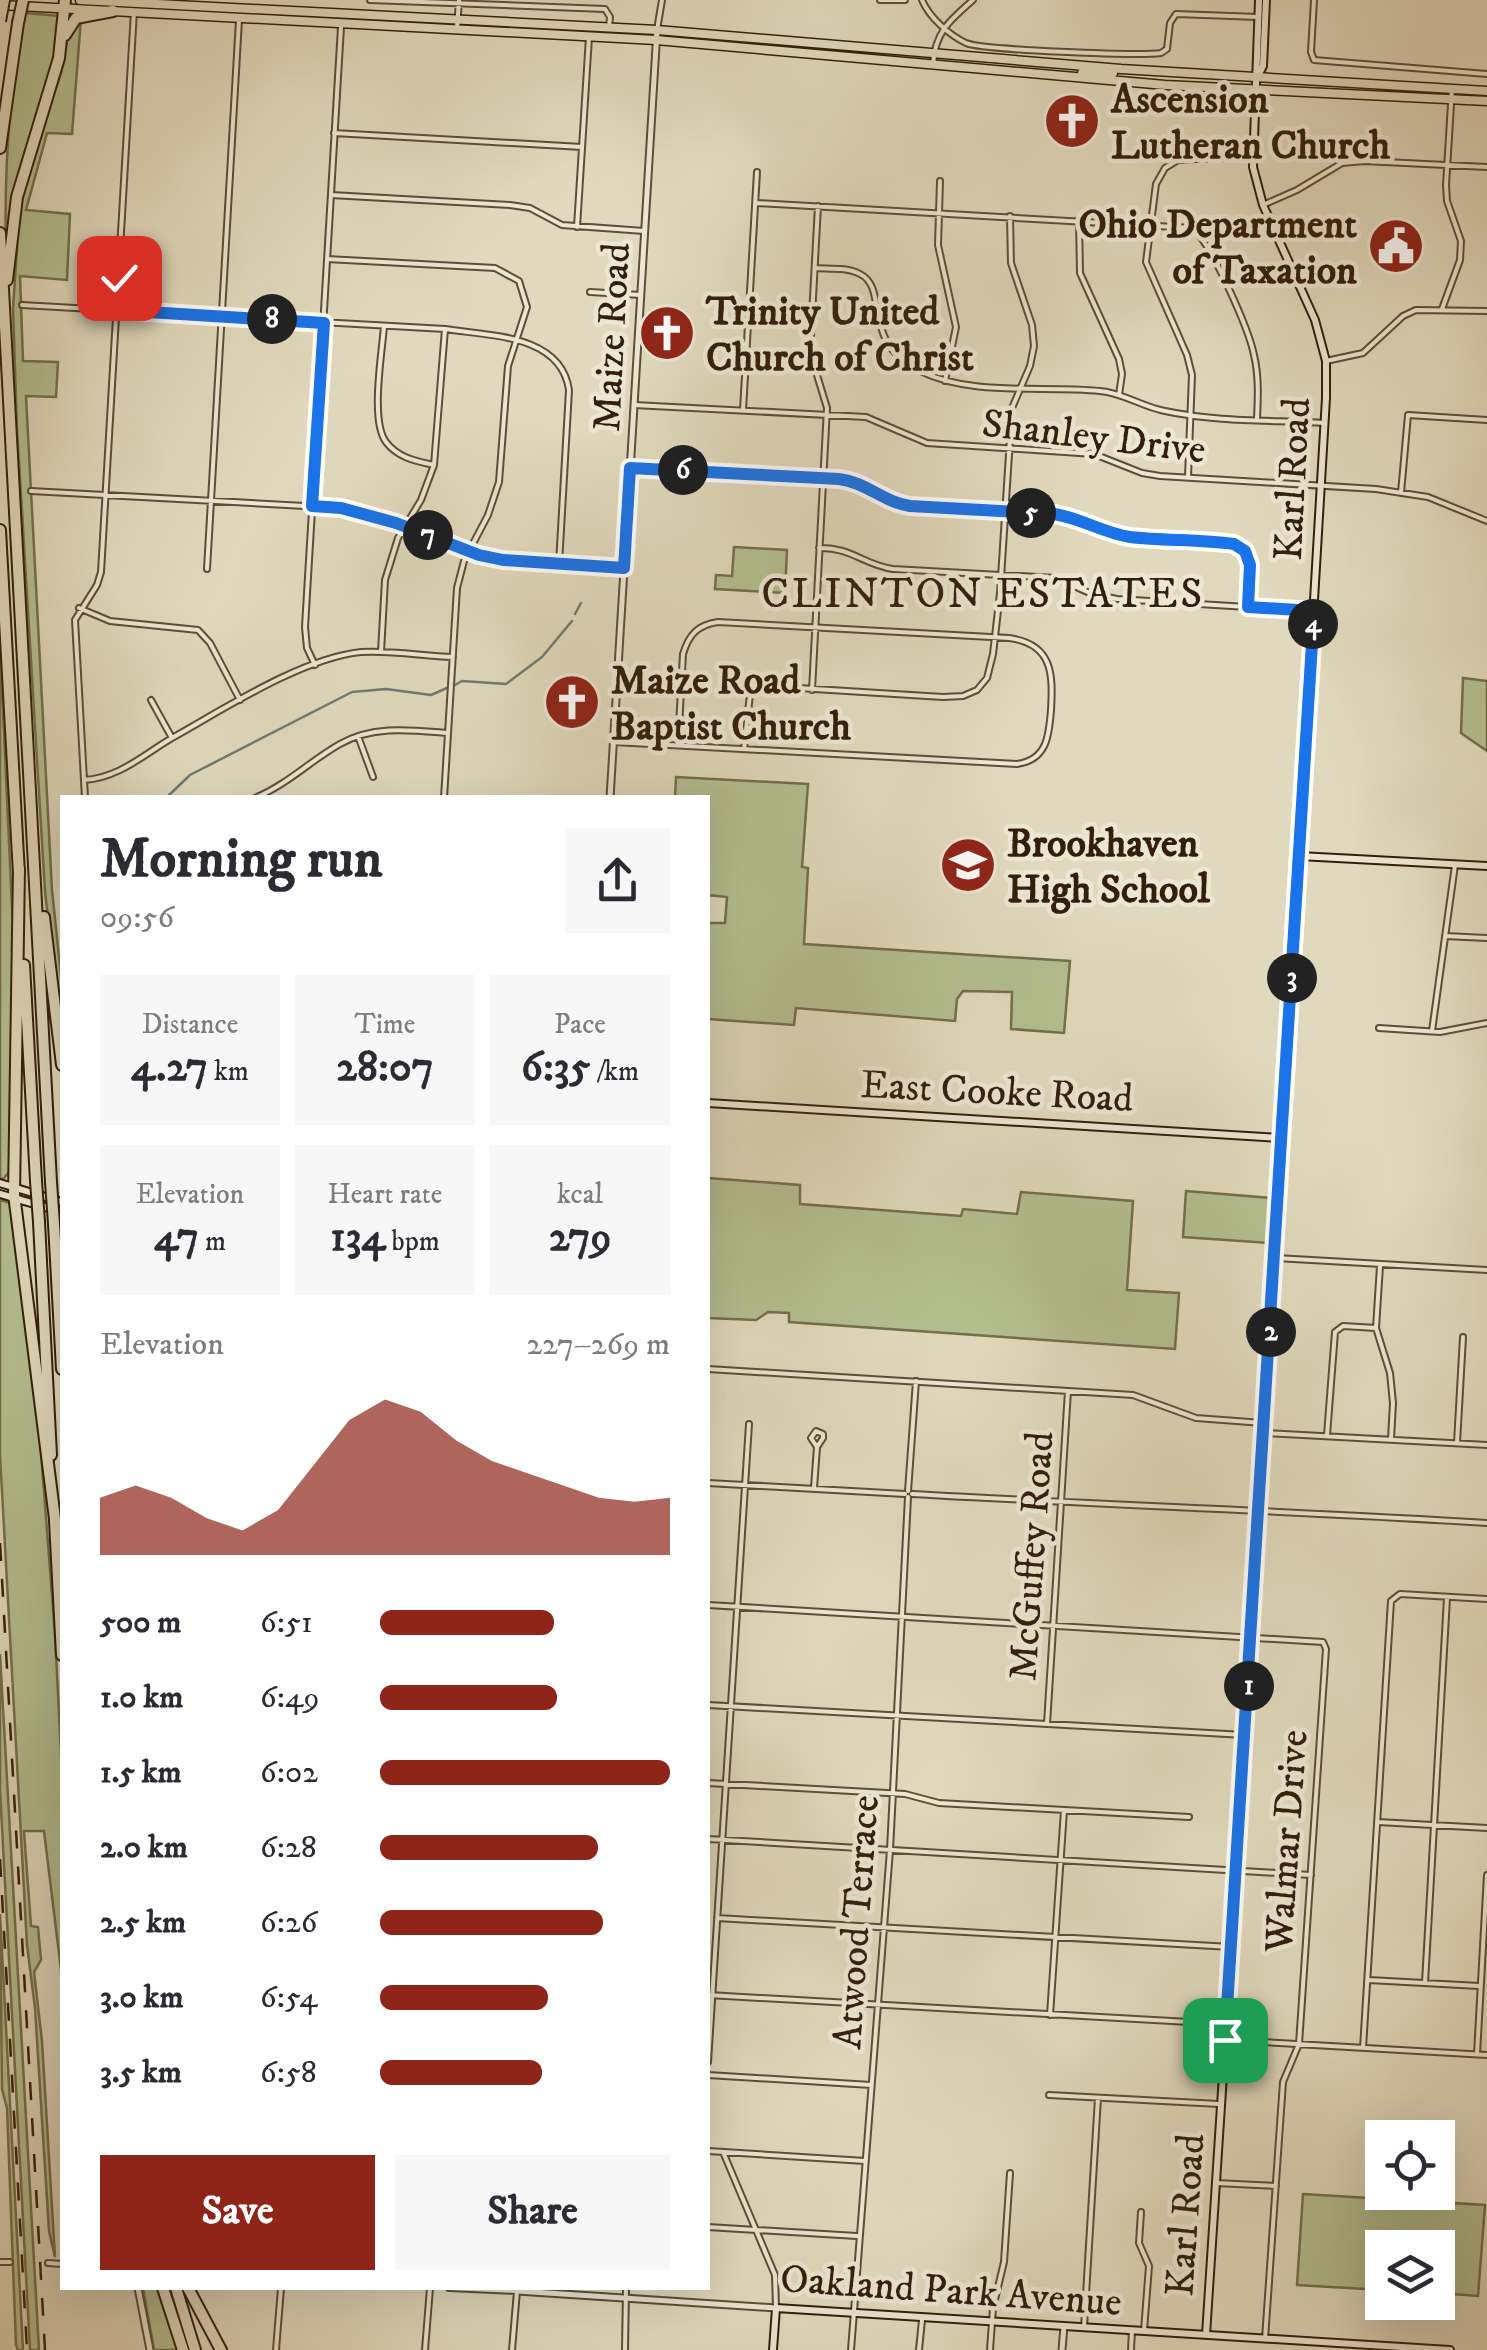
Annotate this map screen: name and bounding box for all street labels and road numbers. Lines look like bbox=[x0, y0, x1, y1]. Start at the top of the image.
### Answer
street label: Maize Road bbox=[583, 241, 643, 433]
street label: Karl Road bbox=[1265, 396, 1323, 562]
street label: Shanley Drive bbox=[979, 399, 1208, 476]
street label: East Cooke Road bbox=[859, 1061, 1134, 1125]
street label: McGuffey Road bbox=[999, 1430, 1067, 1683]
street label: Walmar Drive bbox=[1255, 1728, 1321, 1955]
street label: Atwood Terrace bbox=[824, 1793, 892, 2051]
street label: Karl Road bbox=[1156, 2132, 1218, 2298]
street label: Oakland Park Avenue bbox=[778, 2255, 1123, 2329]

